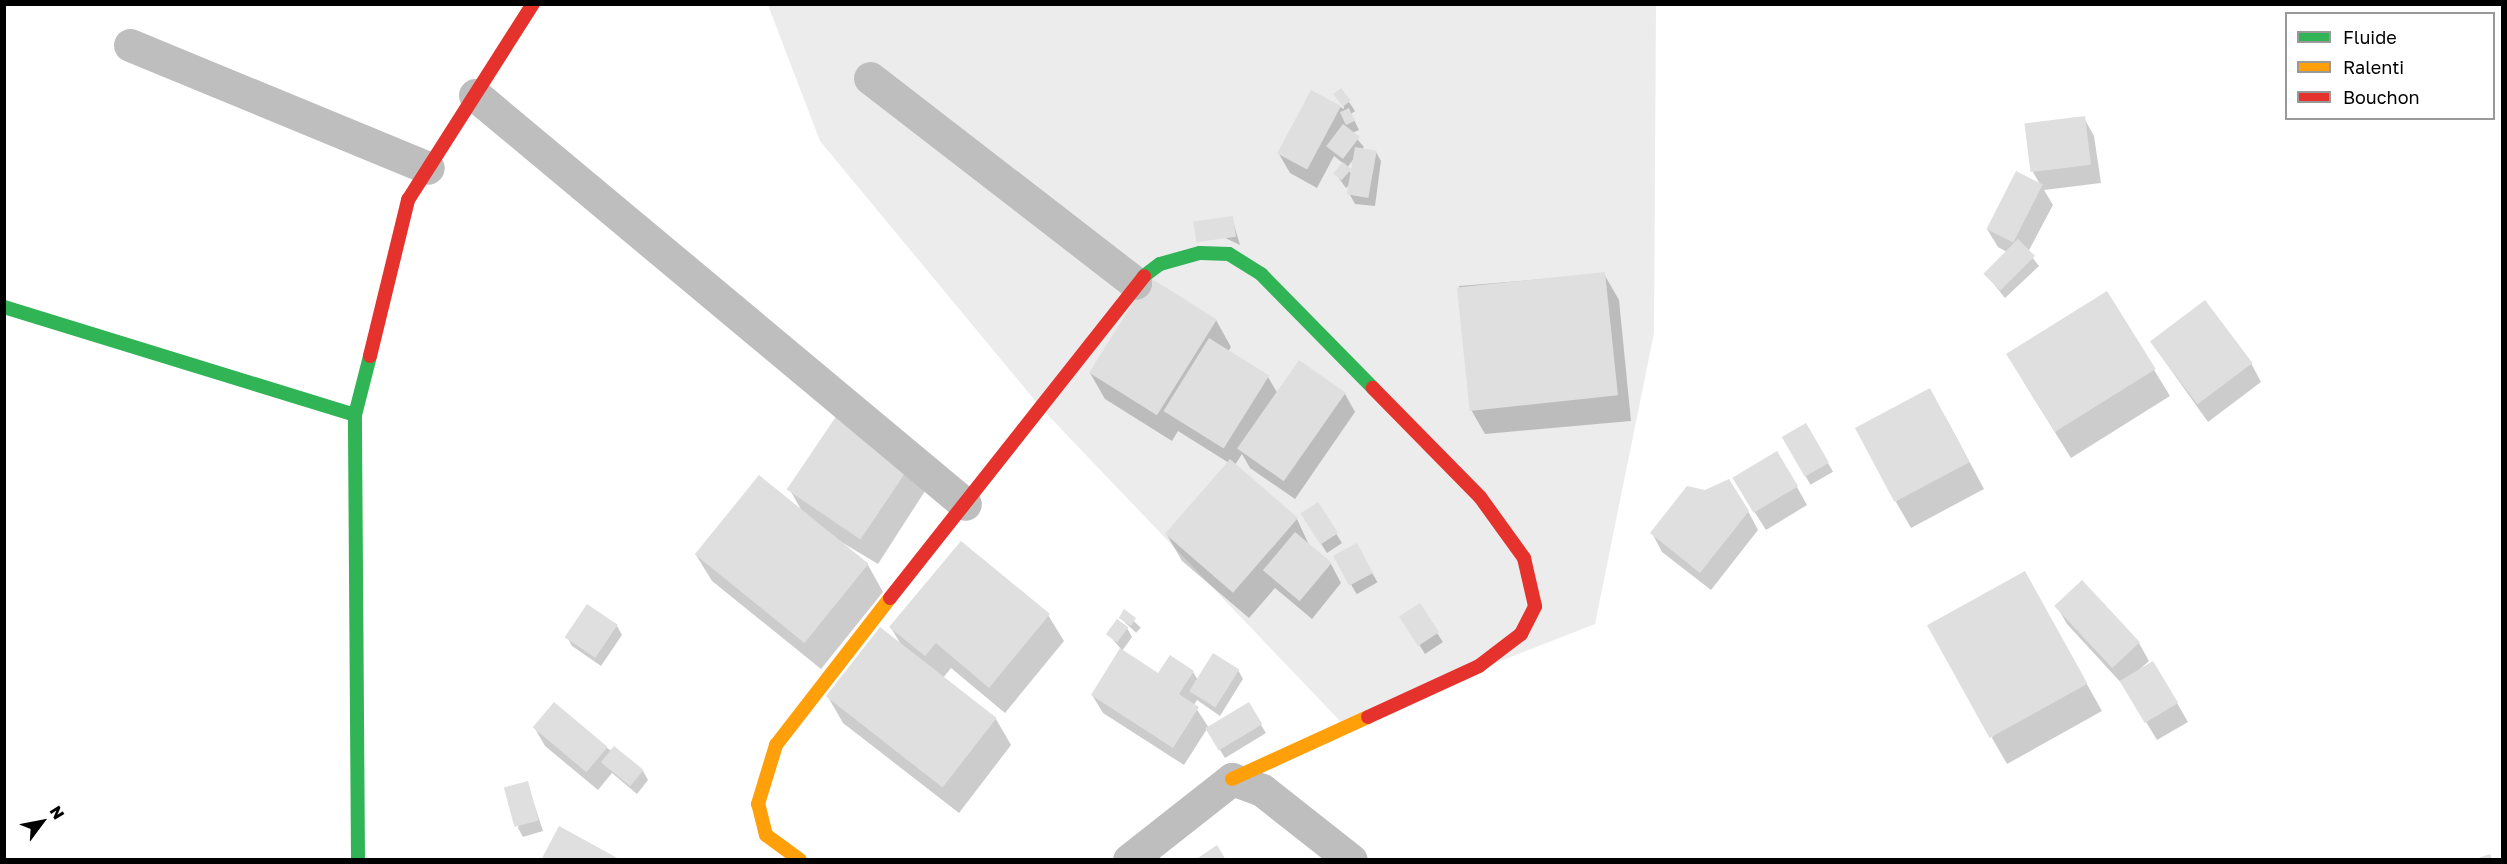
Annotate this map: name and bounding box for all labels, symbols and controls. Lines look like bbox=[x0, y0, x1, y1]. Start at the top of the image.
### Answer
legend bbox=[2285, 12, 2495, 120]
text: Fluide bbox=[2343, 26, 2397, 48]
text: Ralenti bbox=[2343, 56, 2404, 78]
text: Bouchon bbox=[2343, 86, 2420, 108]
north arrow bbox=[12, 792, 72, 852]
text: N bbox=[46, 802, 69, 823]

